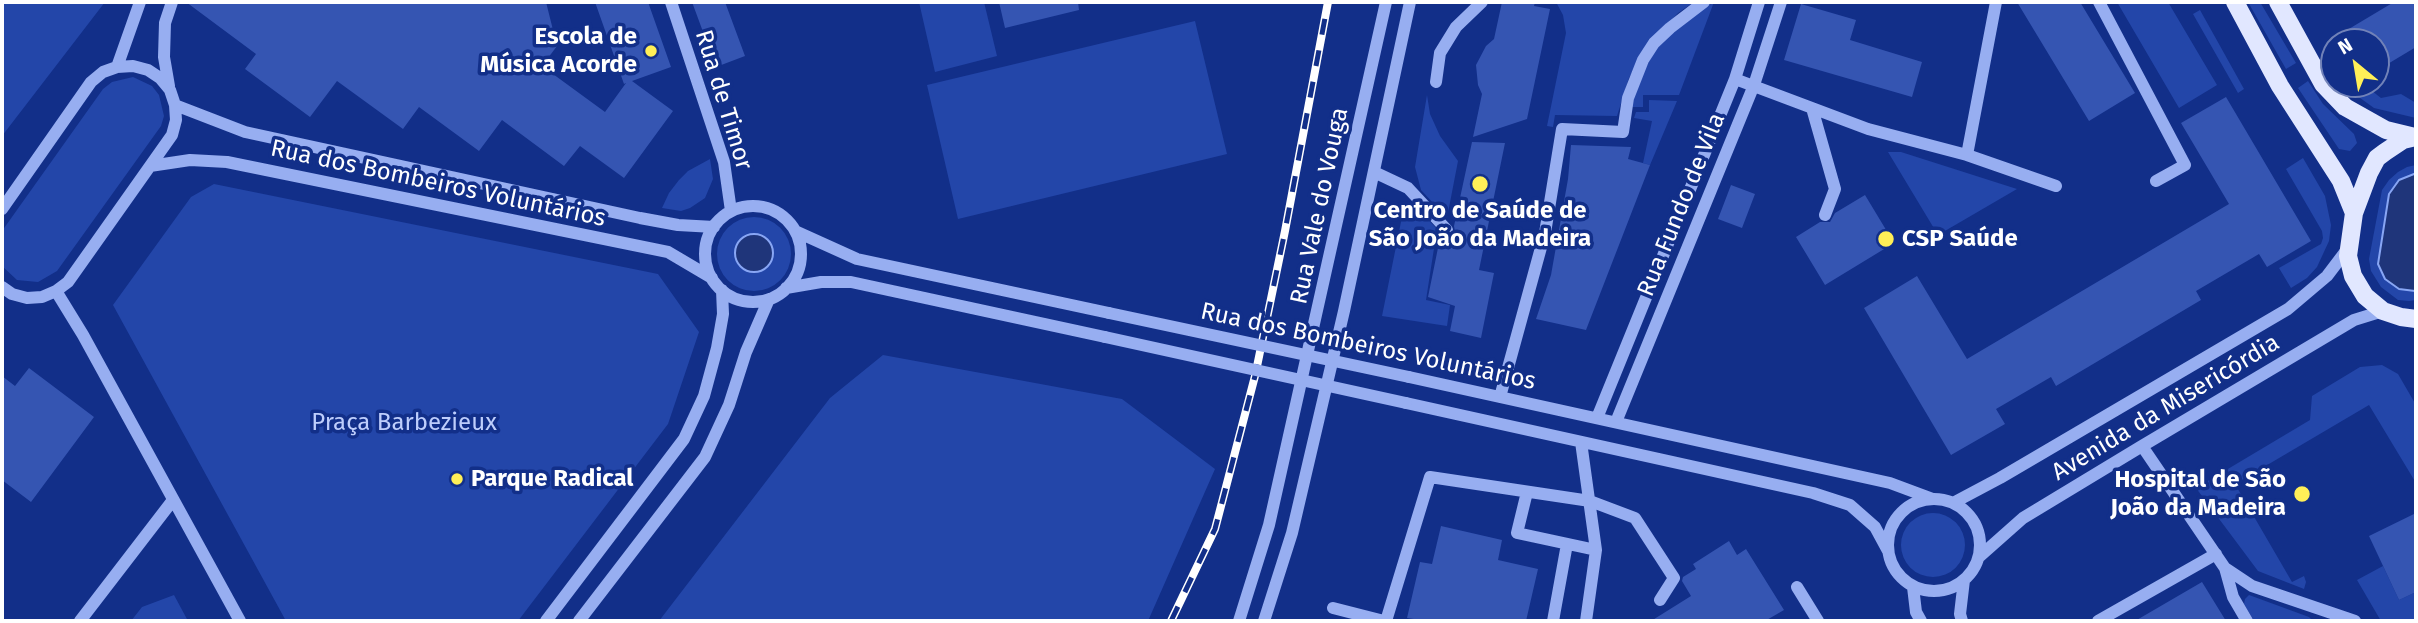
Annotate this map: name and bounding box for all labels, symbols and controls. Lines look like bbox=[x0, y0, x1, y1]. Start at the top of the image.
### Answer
place label: Escola de Música Acorde bbox=[480, 23, 637, 79]
street label: Rua de Timor bbox=[688, 27, 758, 173]
north arrow bbox=[2320, 28, 2390, 98]
text: N bbox=[2334, 33, 2356, 59]
marker: Escola de Música Acorde bbox=[643, 43, 659, 59]
street label: Rua Vale do Vouga bbox=[1285, 105, 1355, 307]
street label: Rua Fundo de Vila bbox=[1632, 109, 1732, 301]
street label: Rua dos Bombeiros Voluntários bbox=[268, 134, 608, 234]
marker: Centro de Saúde de São João da Madeira bbox=[1470, 174, 1490, 194]
place label: Centro de Saúde de São João da Madeira bbox=[1369, 197, 1591, 253]
place label: CSP Saúde bbox=[1902, 225, 2018, 253]
marker: CSP Saúde bbox=[1876, 229, 1896, 249]
street label: Rua dos Bombeiros Voluntários bbox=[1198, 297, 1538, 397]
street label: Avenida da Misericórdia bbox=[2047, 329, 2285, 487]
park label: Praça Barbezieux bbox=[311, 409, 497, 437]
place label: Parque Radical bbox=[471, 465, 633, 493]
place label: Hospital de São João da Madeira bbox=[2110, 466, 2286, 522]
marker: Parque Radical bbox=[449, 471, 465, 487]
marker: Hospital de São João da Madeira bbox=[2292, 484, 2312, 504]

